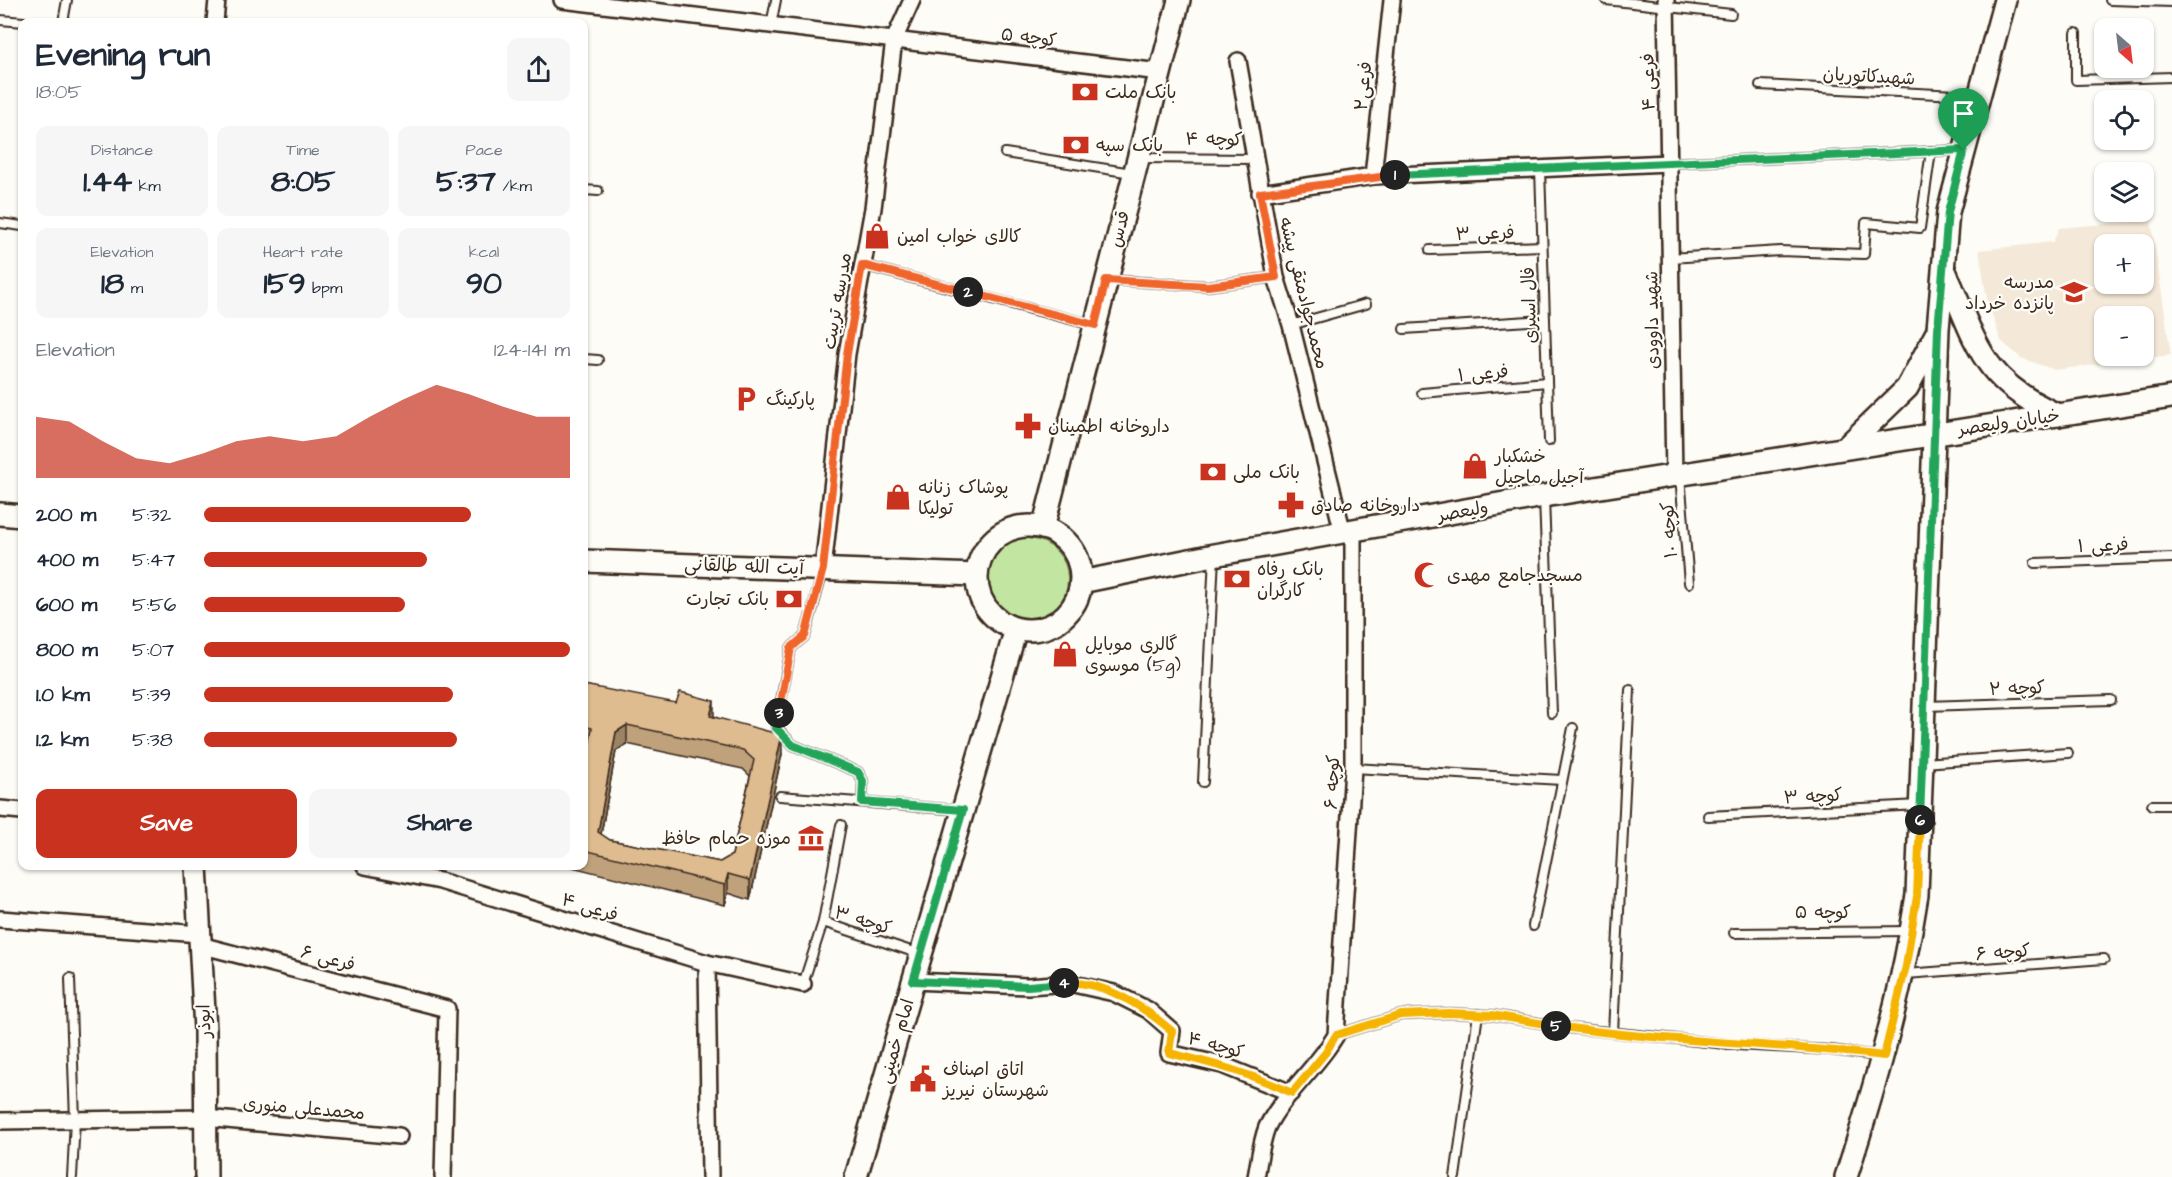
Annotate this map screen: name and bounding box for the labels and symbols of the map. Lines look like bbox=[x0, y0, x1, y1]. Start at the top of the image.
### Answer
north arrow bbox=[2094, 18, 2154, 78]
street label: کوچه ۵ bbox=[999, 22, 1059, 53]
street label: فرعی ۴ bbox=[1635, 53, 1662, 111]
street label: فرعی۲ bbox=[1348, 60, 1379, 112]
street label: شهیدکاتوریان bbox=[1822, 62, 1916, 91]
bank icon: بانک ملت bbox=[1070, 77, 1100, 107]
place label: بانک ملت bbox=[1105, 80, 1177, 105]
pin bbox=[1938, 88, 1989, 150]
street label: کوچه ۴ bbox=[1185, 127, 1243, 153]
bank icon: بانک سپه bbox=[1061, 130, 1091, 160]
place label: بانک سپه bbox=[1096, 133, 1163, 158]
pin: 1 bbox=[1380, 160, 1410, 190]
street label: قدس bbox=[1103, 208, 1136, 250]
street label: محمدجوادمتقی پیشه bbox=[1273, 215, 1334, 372]
street label: فرعی ۳ bbox=[1455, 220, 1515, 247]
shop icon: کالای خواب امین bbox=[862, 221, 892, 251]
place label: کالای خواب امین bbox=[897, 224, 1022, 249]
street label: مدرسه تربیت bbox=[817, 251, 858, 351]
street label: فال اسیری bbox=[1516, 266, 1543, 344]
place label: مدرسه پانزده خرداد bbox=[1965, 270, 2054, 316]
street label: شهید داوودی bbox=[1639, 271, 1666, 369]
pin: 2 bbox=[953, 277, 983, 307]
school or university icon: مدرسه پانزده خرداد bbox=[2059, 277, 2089, 307]
street label: فرعی ۱ bbox=[1457, 359, 1510, 388]
parking icon: پارکینگ bbox=[731, 384, 761, 414]
place label: پارکینگ bbox=[766, 387, 815, 412]
street label: خیابان ولیعصر bbox=[1955, 403, 2062, 442]
pharmacy icon: داروخانه اطمینان bbox=[1013, 411, 1043, 441]
place label: داروخانه اطمینان bbox=[1048, 414, 1170, 439]
place label: خشکبار آجیل ماجیل bbox=[1493, 444, 1585, 490]
shop icon: خشکبار آجیل ماجیل bbox=[1460, 451, 1490, 481]
bank icon: بانک ملی bbox=[1198, 457, 1228, 487]
place label: بانک ملی bbox=[1233, 460, 1300, 485]
place label: پوشاک زنانه تولیکا bbox=[918, 475, 1009, 521]
shop icon: پوشاک زنانه تولیکا bbox=[883, 482, 913, 512]
pharmacy icon: داروخانه صادق bbox=[1276, 490, 1306, 520]
place label: داروخانه صادق bbox=[1311, 493, 1420, 518]
street label: ولیعصر bbox=[1434, 495, 1490, 529]
street label: کوچه ۱۰ bbox=[1655, 501, 1684, 559]
street label: فرعی ۱ bbox=[2077, 532, 2129, 559]
street label: آیت الله طالقانی bbox=[684, 552, 806, 581]
place label: بانک رفاه کارگران bbox=[1257, 557, 1324, 603]
mosque icon: مسجدجامع مهدی bbox=[1412, 560, 1442, 590]
place label: مسجدجامع مهدی bbox=[1447, 563, 1583, 588]
bank icon: بانک رفاه کارگران bbox=[1222, 564, 1252, 594]
bank icon: بانک تجارت bbox=[774, 584, 804, 614]
place label: بانک تجارت bbox=[686, 587, 769, 612]
place label: گالری موبایل موسوی (5g) bbox=[1085, 632, 1181, 679]
shop icon: گالری موبایل موسوی (5g) bbox=[1050, 639, 1080, 669]
street label: کوچه ۲ bbox=[1989, 675, 2046, 702]
pin: 3 bbox=[764, 698, 794, 728]
street label: ۶ کوچه bbox=[1319, 754, 1346, 810]
street label: کوچه ۳ bbox=[1783, 782, 1843, 811]
pin: 6 bbox=[1905, 805, 1935, 835]
museum icon: موزه حمام حافظ bbox=[796, 823, 826, 853]
place label: موزه حمام حافظ bbox=[662, 826, 791, 852]
street label: فرعی ۴ bbox=[559, 887, 621, 928]
street label: کوچه ۳ bbox=[831, 900, 895, 941]
street label: کوچه ۵ bbox=[1795, 900, 1851, 925]
street label: کوچه ۶ bbox=[1975, 938, 2032, 967]
street label: فرعی ۶ bbox=[298, 939, 358, 978]
pin: 4 bbox=[1049, 968, 1079, 998]
street label: امام خمینی bbox=[872, 996, 921, 1087]
street label: ابوذر bbox=[191, 1004, 218, 1040]
pin: 5 bbox=[1541, 1011, 1571, 1041]
street label: کوچه ۴ bbox=[1185, 1026, 1247, 1065]
place label: اتاق اصناف شهرستان نیریز bbox=[941, 1057, 1049, 1103]
public building icon: اتاق اصناف شهرستان نیریز bbox=[908, 1064, 938, 1094]
street label: محمدعلی منوری bbox=[242, 1091, 366, 1126]

